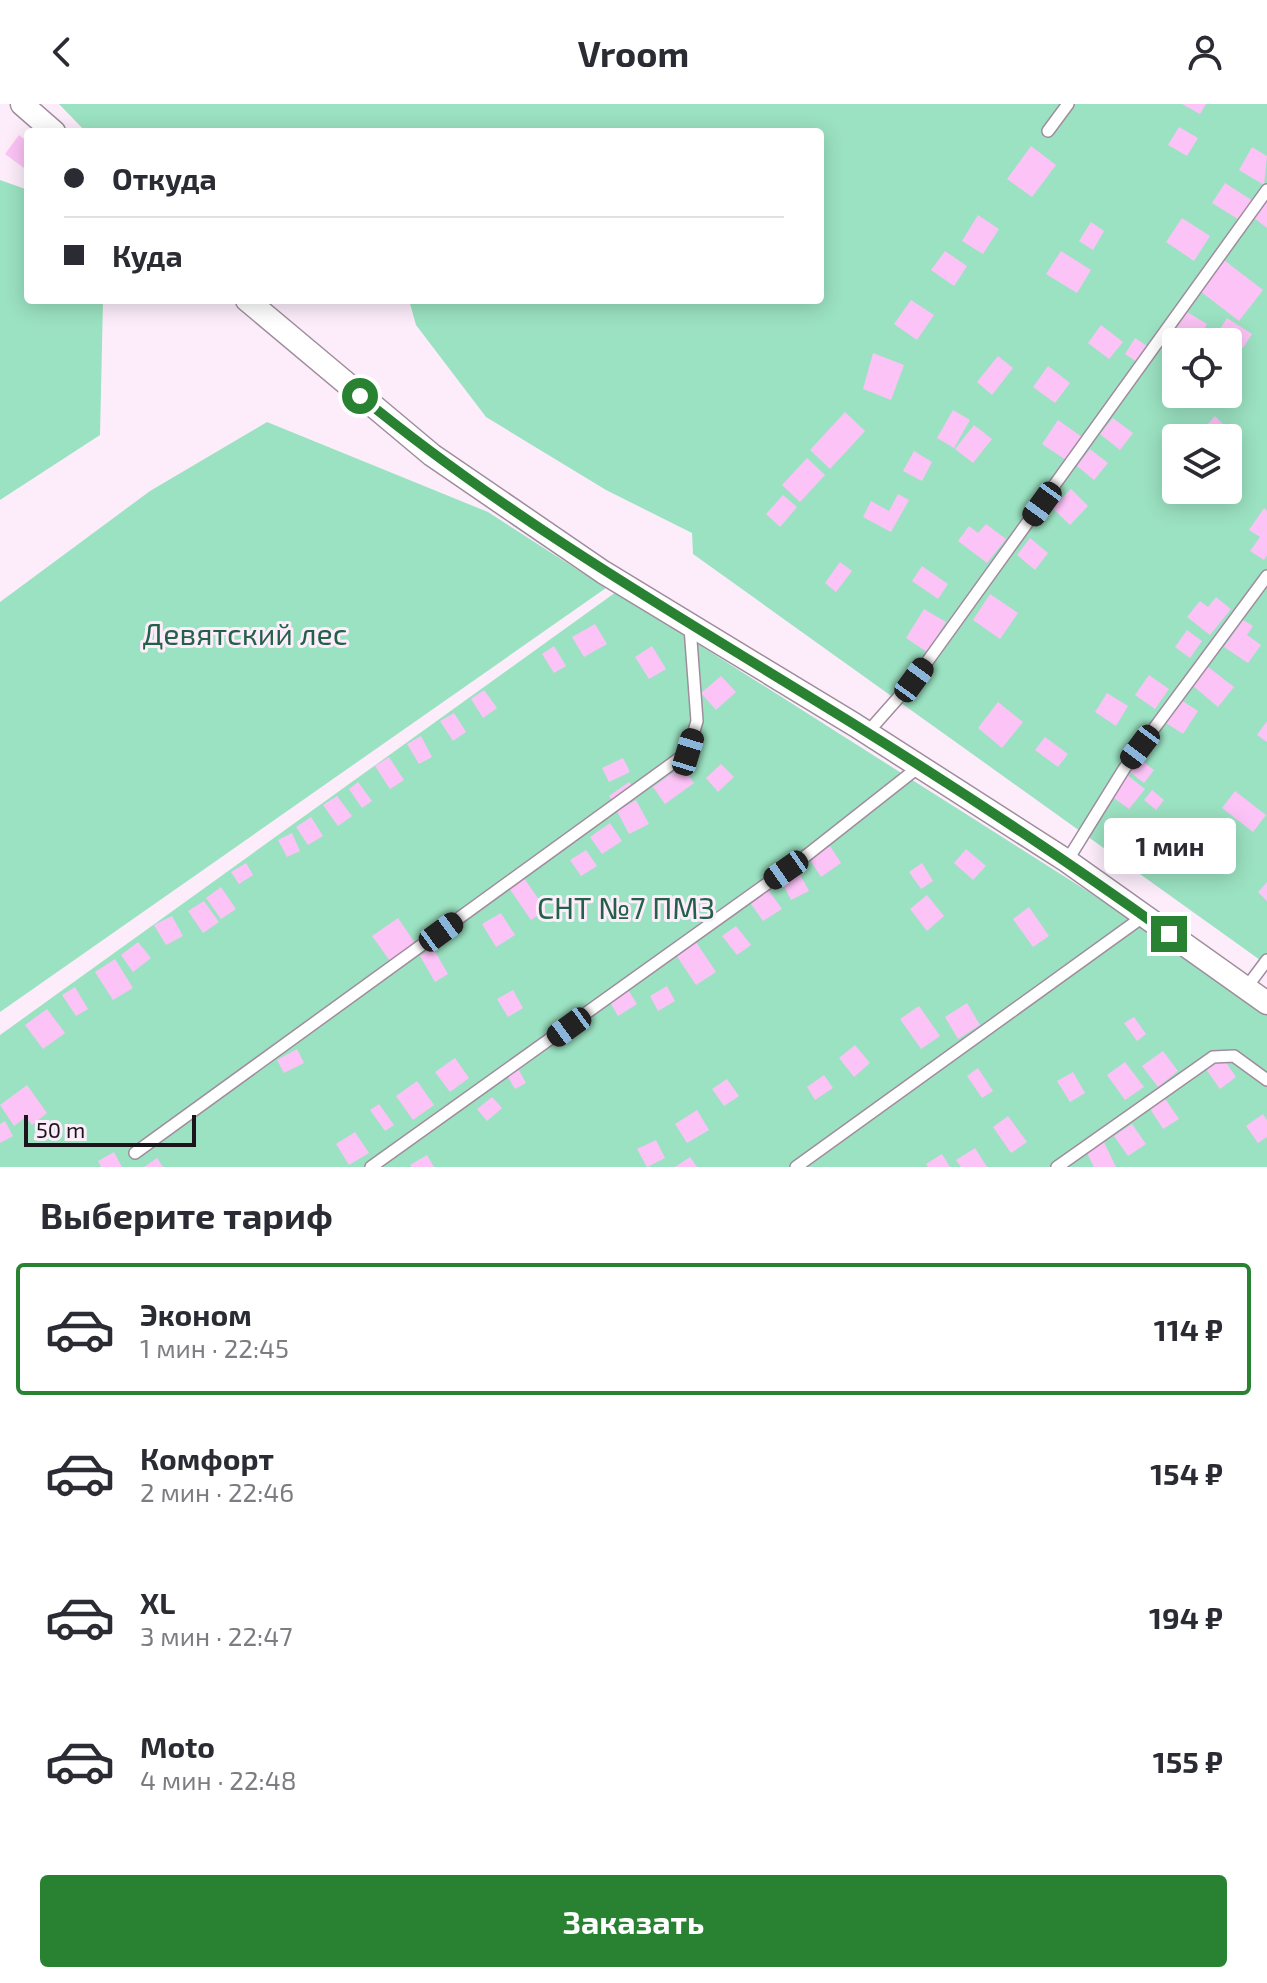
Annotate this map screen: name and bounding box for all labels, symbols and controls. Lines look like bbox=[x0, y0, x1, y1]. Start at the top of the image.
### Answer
icon: back bbox=[40, 30, 84, 74]
icon: person bbox=[1183, 30, 1227, 74]
text: Vroom bbox=[578, 31, 689, 74]
text: Откуда bbox=[112, 160, 217, 196]
text: Куда bbox=[112, 237, 183, 273]
map controls bbox=[1162, 328, 1242, 504]
button: locate bbox=[1162, 328, 1242, 408]
route start bbox=[342, 378, 378, 414]
button: layers bbox=[1162, 424, 1242, 504]
car bbox=[1018, 478, 1066, 530]
park label: Девятский лес bbox=[143, 615, 347, 651]
car bbox=[890, 654, 938, 706]
car bbox=[1116, 721, 1164, 773]
car bbox=[670, 726, 706, 778]
callout: 1 мин bbox=[1103, 818, 1235, 874]
text: 1 мин bbox=[1136, 830, 1204, 861]
car bbox=[759, 846, 813, 894]
park label: СНТ №7 ПМЗ bbox=[537, 889, 715, 925]
car bbox=[415, 908, 467, 956]
route end bbox=[1151, 916, 1187, 952]
car bbox=[543, 1003, 595, 1051]
scale bar bbox=[24, 1111, 196, 1147]
text: 50 m bbox=[36, 1116, 85, 1142]
text: Выберите тариф bbox=[40, 1193, 333, 1236]
icon: car bbox=[44, 1293, 116, 1365]
text: Эконом bbox=[140, 1296, 252, 1332]
text: 114 ₽ bbox=[1154, 1311, 1223, 1347]
text: 1 мин · 22:45 bbox=[140, 1332, 289, 1363]
icon: car bbox=[44, 1437, 116, 1509]
text: Комфорт bbox=[140, 1440, 274, 1476]
text: 154 ₽ bbox=[1150, 1455, 1223, 1491]
text: 2 мин · 22:46 bbox=[140, 1476, 294, 1507]
icon: car bbox=[44, 1581, 116, 1653]
text: XL bbox=[140, 1584, 175, 1620]
text: 194 ₽ bbox=[1149, 1599, 1223, 1635]
text: 3 мин · 22:47 bbox=[140, 1620, 293, 1651]
icon: car bbox=[44, 1725, 116, 1797]
text: Moto bbox=[140, 1728, 215, 1764]
text: 155 ₽ bbox=[1153, 1743, 1223, 1779]
text: 4 мин · 22:48 bbox=[140, 1764, 297, 1795]
button: Заказать bbox=[40, 1875, 1227, 1967]

